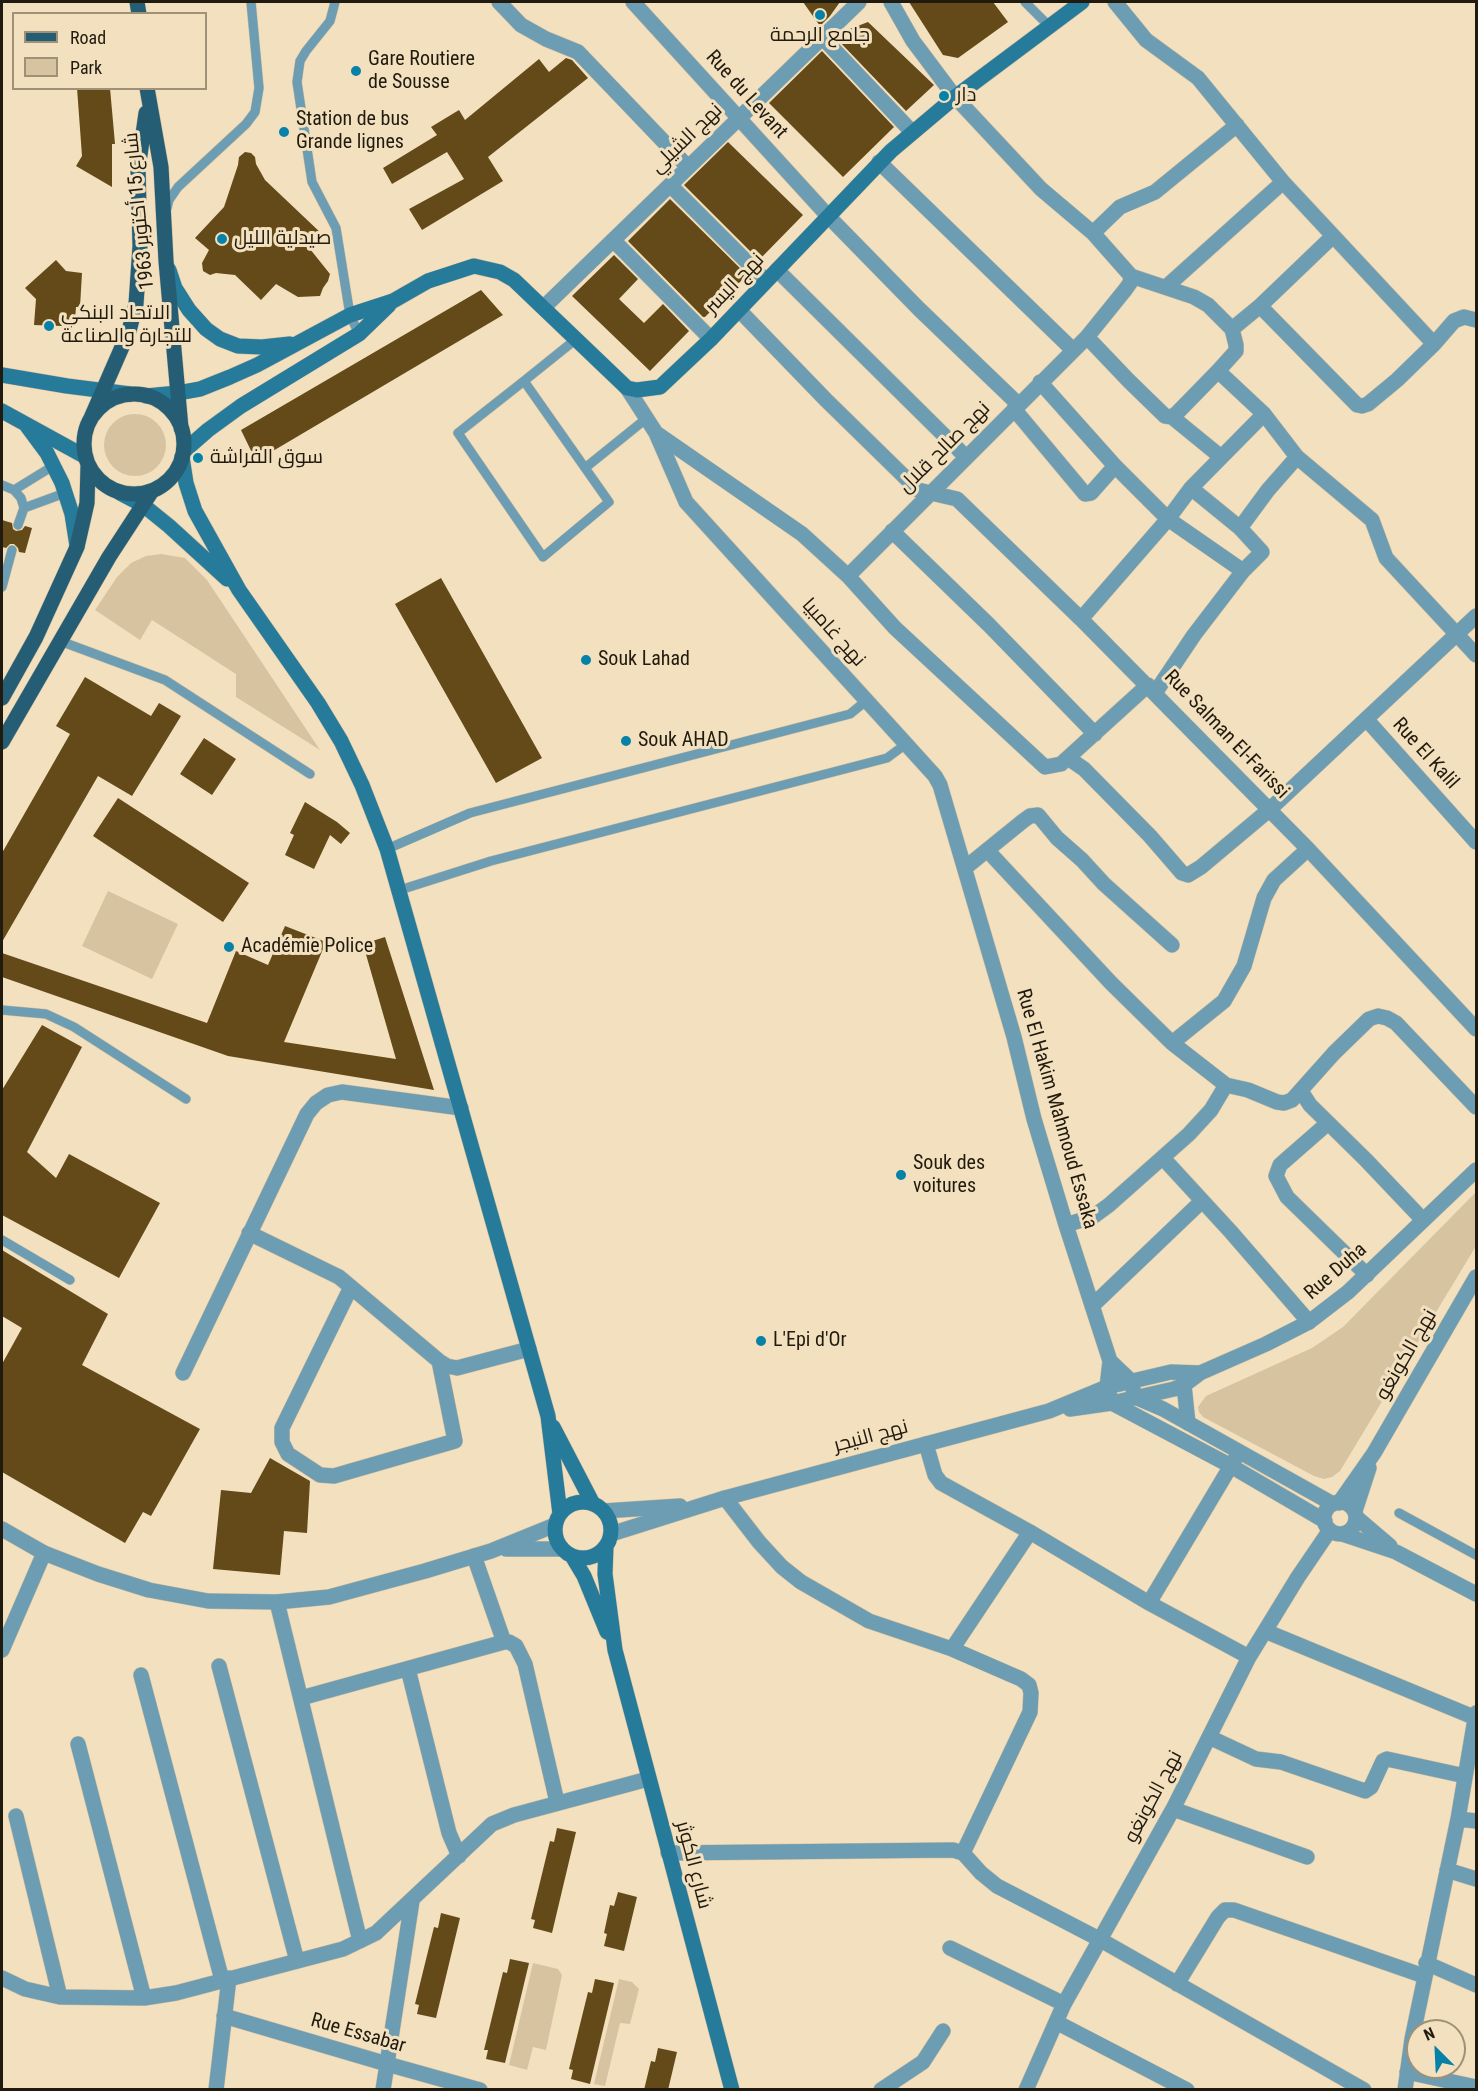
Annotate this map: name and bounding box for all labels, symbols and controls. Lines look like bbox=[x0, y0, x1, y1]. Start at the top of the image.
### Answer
marker: جامع الرحمة bbox=[813, 8, 827, 22]
legend bbox=[12, 12, 207, 90]
place label: جامع الرحمة bbox=[770, 24, 870, 48]
text: Road bbox=[70, 27, 106, 48]
street label: Rue du Levant bbox=[700, 46, 792, 144]
place label: Gare Routiere de Sousse bbox=[368, 48, 475, 95]
text: Park bbox=[70, 57, 102, 78]
marker: Gare Routiere de Sousse bbox=[349, 64, 363, 78]
place label: دار bbox=[956, 84, 976, 108]
marker: دار bbox=[937, 89, 951, 103]
street label: نهج الشيلي bbox=[646, 99, 728, 179]
place label: Station de bus Grande lignes bbox=[296, 108, 409, 155]
marker: Station de bus Grande lignes bbox=[277, 125, 291, 139]
street label: شارع 15 أكتوبر 1963 bbox=[120, 131, 160, 291]
place label: صيدلية الليل bbox=[234, 227, 331, 251]
marker: صيدلية الليل bbox=[215, 232, 229, 246]
street label: نهج اليسر bbox=[700, 249, 770, 319]
place label: الاتحاد البنكي للتجارة والصناعة bbox=[61, 302, 192, 349]
marker: الاتحاد البنكي للتجارة والصناعة bbox=[42, 319, 56, 333]
street label: نهج صالح قلال bbox=[894, 397, 996, 499]
place label: سوق الفراشة bbox=[210, 446, 323, 470]
marker: سوق الفراشة bbox=[191, 451, 205, 465]
street label: نهج غامبيا bbox=[796, 594, 870, 672]
place label: Souk Lahad bbox=[598, 648, 690, 672]
marker: Souk Lahad bbox=[579, 653, 593, 667]
street label: Rue Salman El-Farissi bbox=[1158, 666, 1294, 804]
street label: Rue El Kalil bbox=[1387, 713, 1463, 795]
place label: Souk AHAD bbox=[638, 729, 729, 753]
marker: Souk AHAD bbox=[619, 734, 633, 748]
place label: Académie Police bbox=[241, 935, 373, 959]
marker: Académie Police bbox=[222, 940, 236, 954]
street label: Rue El Hakim Mahmoud Essaka bbox=[1010, 986, 1102, 1232]
place label: Souk des voitures bbox=[913, 1152, 985, 1199]
marker: Souk des voitures bbox=[894, 1168, 908, 1182]
street label: Rue Duha bbox=[1300, 1238, 1372, 1306]
street label: نهج الكونغو bbox=[1371, 1305, 1443, 1405]
place label: L'Epi d'Or bbox=[773, 1329, 847, 1353]
marker: L'Epi d'Or bbox=[754, 1334, 768, 1348]
street label: نهج النيجر bbox=[831, 1416, 911, 1458]
street label: نهج الكونغو bbox=[1120, 1747, 1188, 1847]
street label: شارع الكوثر bbox=[670, 1818, 716, 1912]
street label: Rue Essabar bbox=[308, 2009, 408, 2059]
north arrow bbox=[1406, 2019, 1466, 2079]
text: N bbox=[1421, 2023, 1438, 2045]

